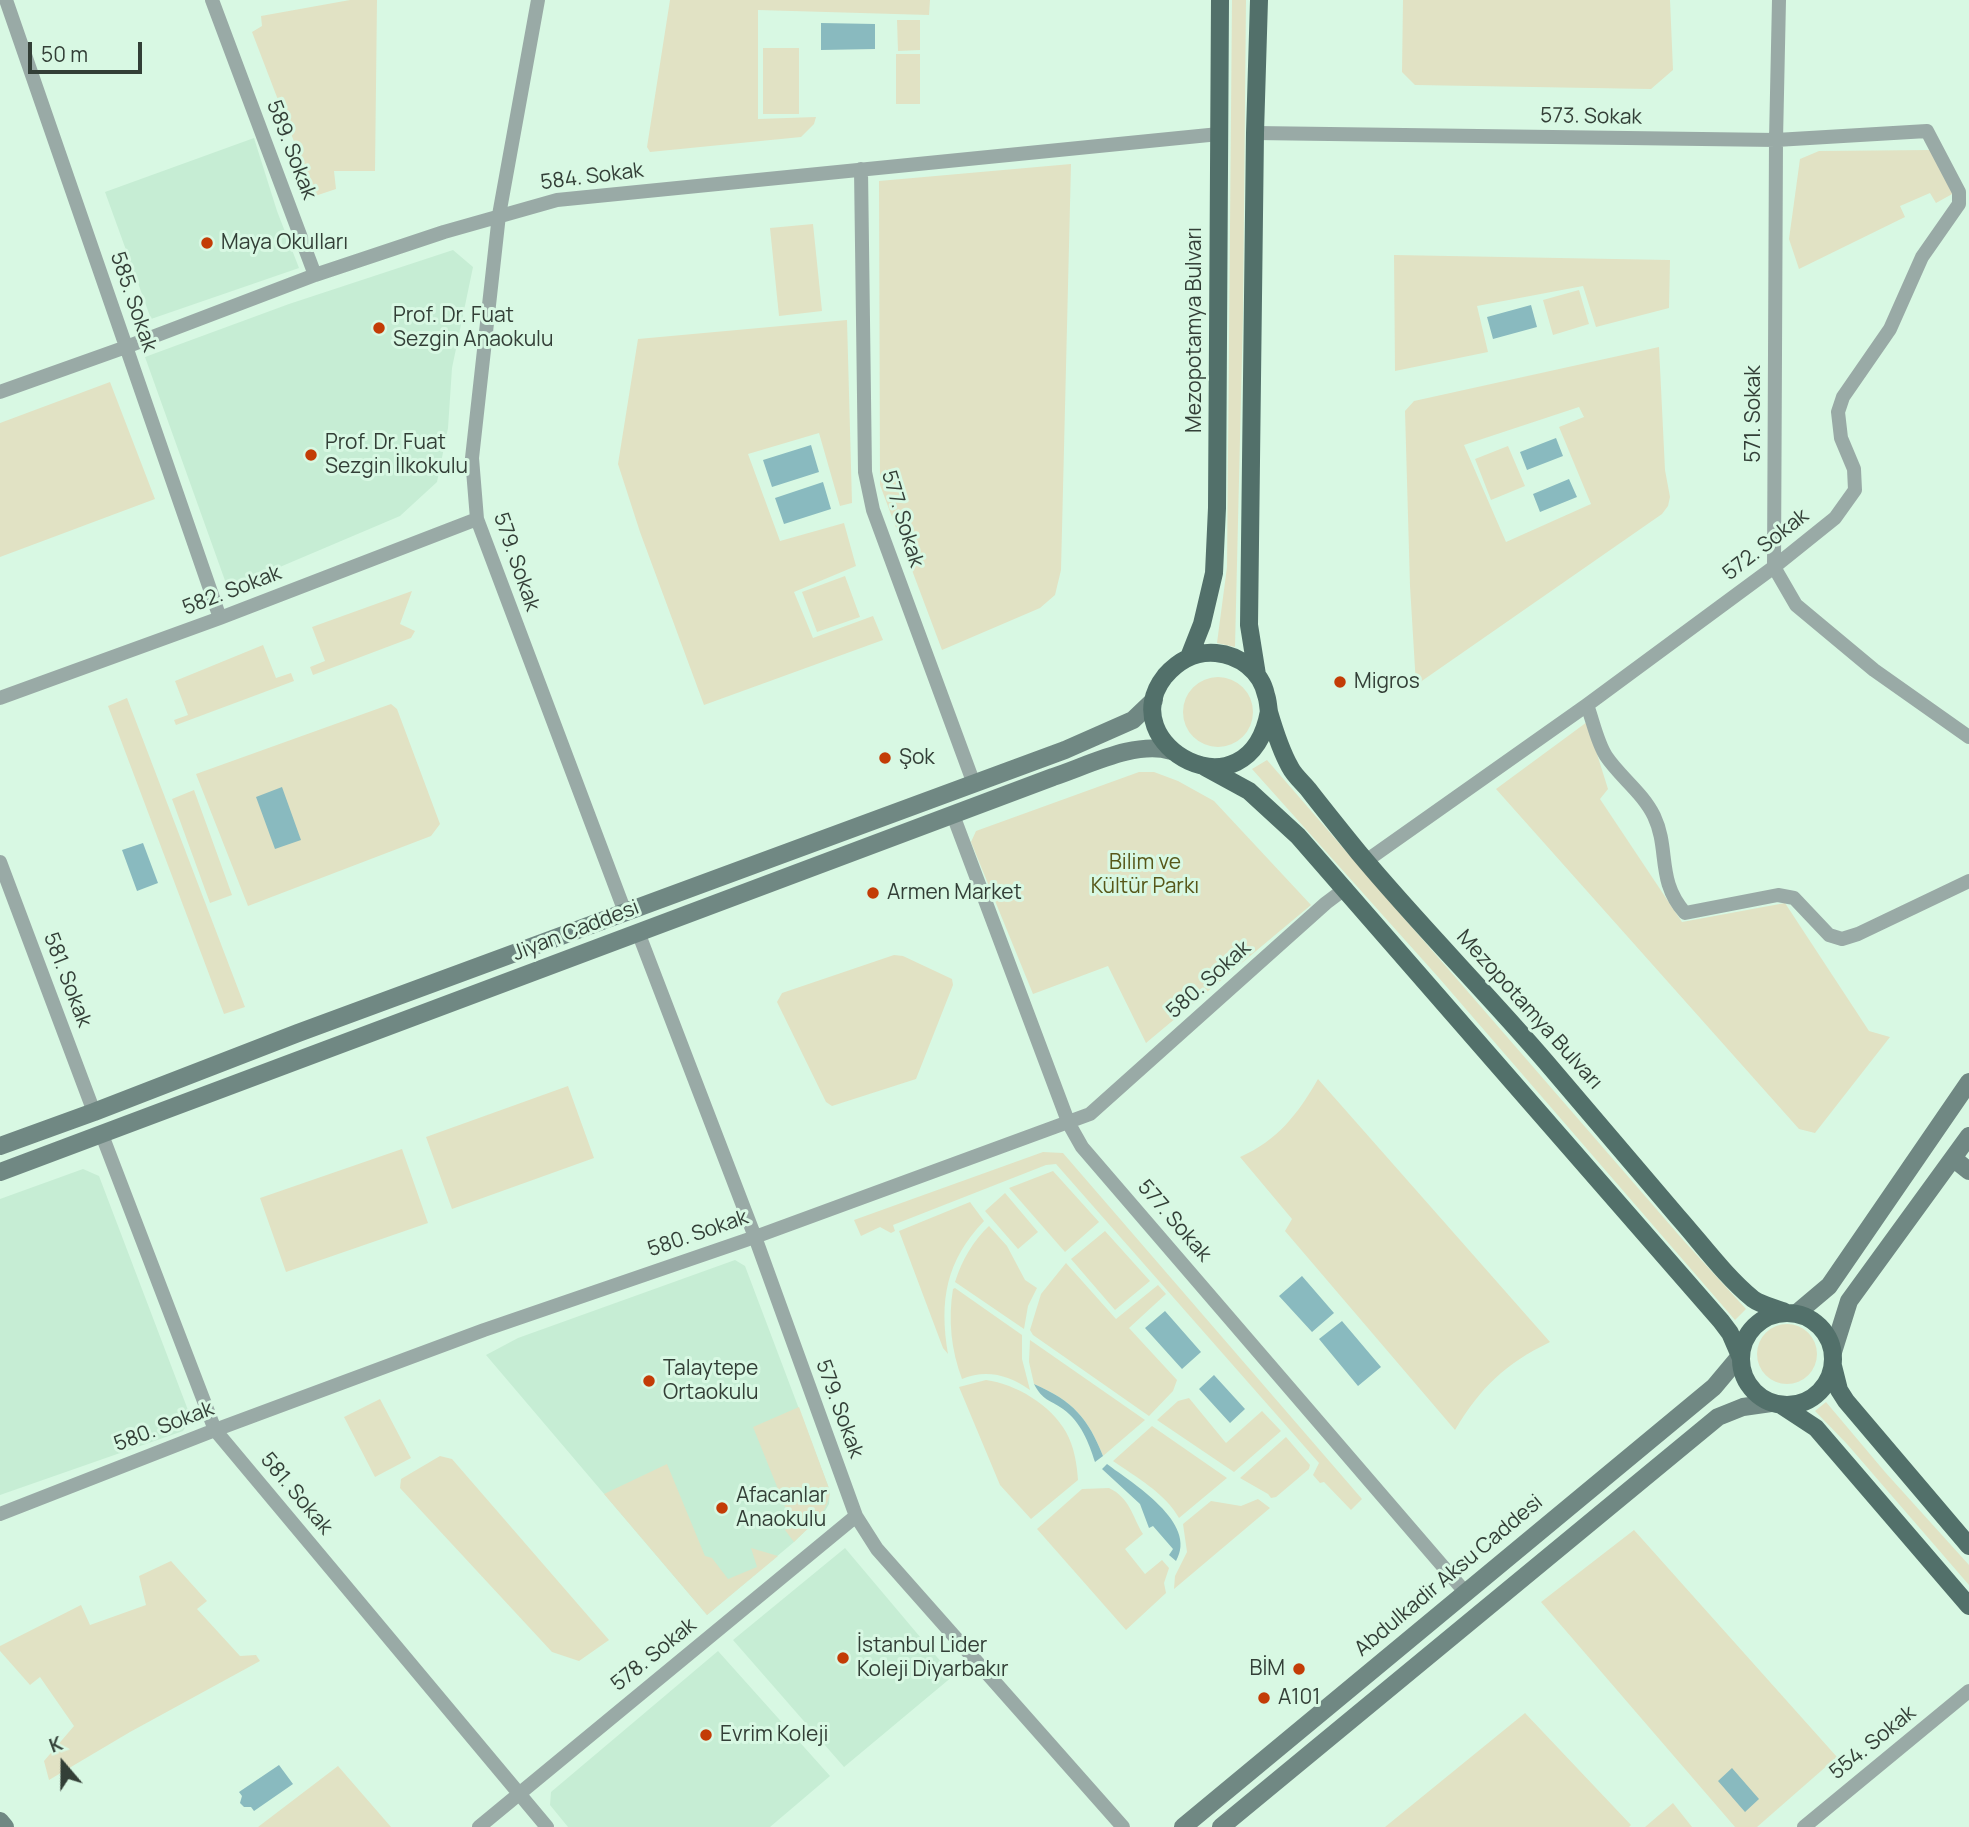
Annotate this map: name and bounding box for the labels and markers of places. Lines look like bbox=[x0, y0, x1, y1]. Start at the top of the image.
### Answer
place label: Maya Okulları bbox=[221, 230, 348, 256]
marker: Maya Okulları bbox=[199, 235, 215, 251]
place label: Prof. Dr. Fuat Sezgin Anaokulu bbox=[393, 303, 553, 353]
marker: Prof. Dr. Fuat Sezgin Anaokulu bbox=[371, 320, 387, 336]
place label: Prof. Dr. Fuat Sezgin İlkokulu bbox=[325, 430, 468, 480]
marker: Prof. Dr. Fuat Sezgin İlkokulu bbox=[303, 447, 319, 463]
place label: Migros bbox=[1354, 669, 1420, 695]
marker: Migros bbox=[1332, 674, 1348, 690]
place label: Şok bbox=[899, 745, 935, 771]
marker: Şok bbox=[877, 750, 893, 766]
place label: Armen Market bbox=[887, 880, 1022, 906]
marker: Armen Market bbox=[865, 885, 881, 901]
place label: Talaytepe Ortaokulu bbox=[663, 1356, 759, 1406]
marker: Talaytepe Ortaokulu bbox=[641, 1373, 657, 1389]
place label: Afacanlar Anaokulu bbox=[736, 1483, 827, 1533]
marker: Afacanlar Anaokulu bbox=[714, 1500, 730, 1516]
place label: İstanbul Lider Koleji Diyarbakır bbox=[857, 1633, 1008, 1683]
marker: İstanbul Lider Koleji Diyarbakır bbox=[835, 1650, 851, 1666]
place label: BİM bbox=[1250, 1656, 1285, 1682]
marker: BİM bbox=[1291, 1661, 1307, 1677]
place label: A101 bbox=[1278, 1685, 1320, 1711]
marker: A101 bbox=[1256, 1690, 1272, 1706]
place label: Evrim Koleji bbox=[720, 1722, 829, 1748]
marker: Evrim Koleji bbox=[698, 1727, 714, 1743]

